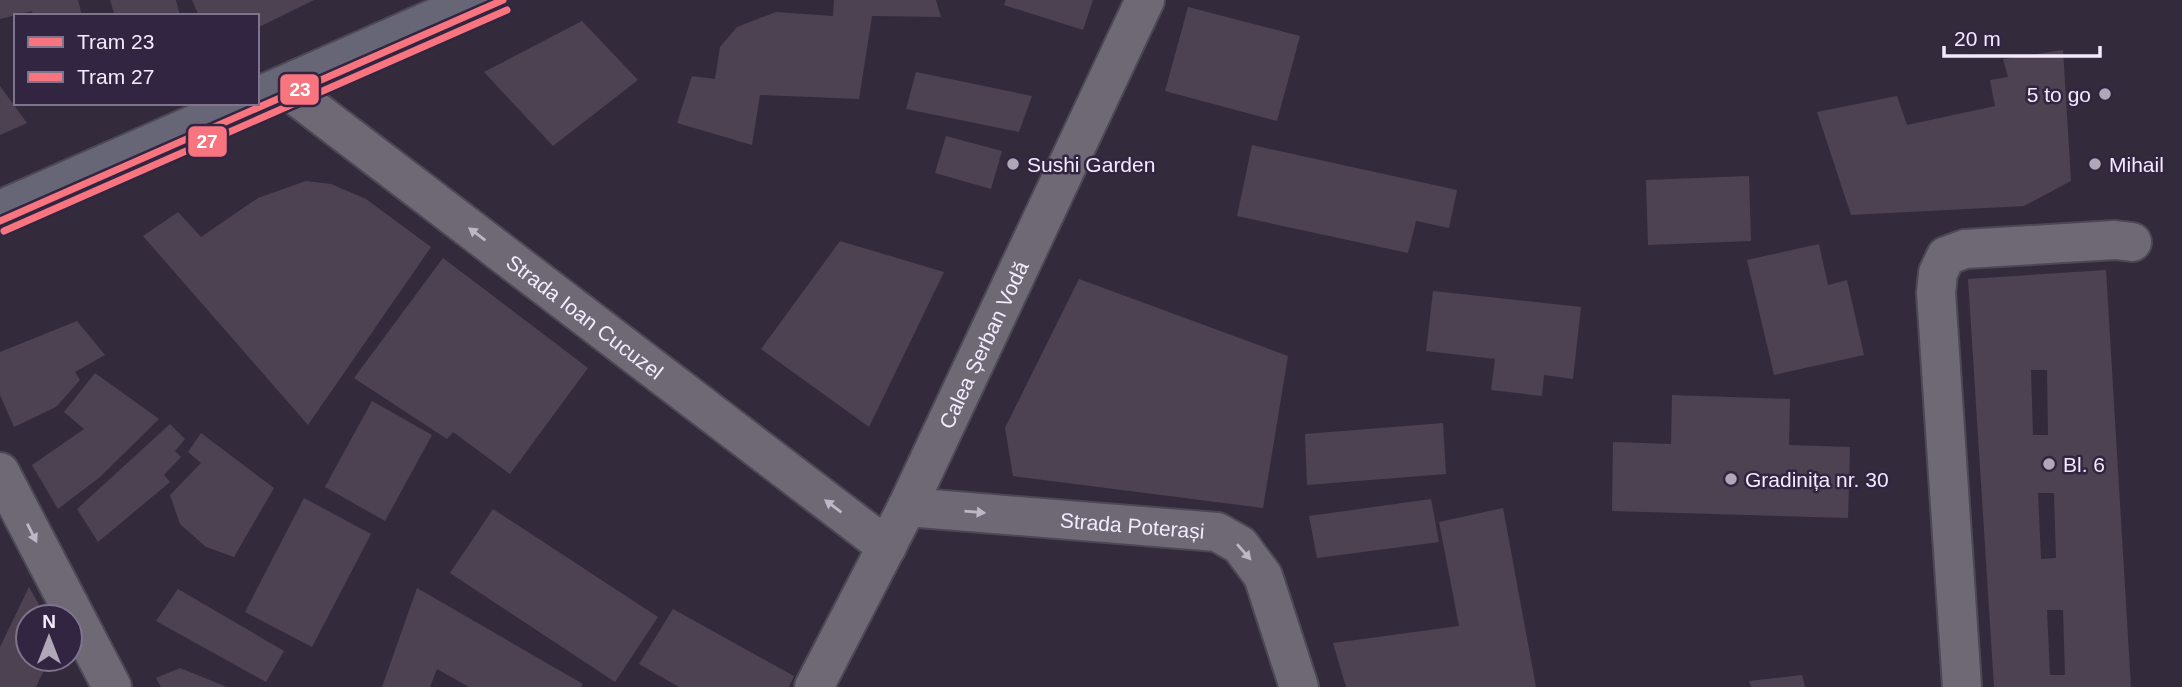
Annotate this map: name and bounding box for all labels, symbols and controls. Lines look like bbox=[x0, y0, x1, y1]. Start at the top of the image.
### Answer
legend bbox=[14, 14, 259, 105]
scale bar bbox=[1944, 14, 2100, 58]
text: 20 m bbox=[1954, 27, 2001, 50]
text: Tram 23 bbox=[77, 30, 154, 53]
text: Tram 27 bbox=[77, 65, 154, 88]
line badge: 23 bbox=[279, 73, 320, 106]
text: 23 bbox=[289, 79, 311, 100]
place label: 5 to go bbox=[2027, 83, 2091, 106]
marker: 5 to go bbox=[2097, 86, 2113, 102]
line badge: 27 bbox=[187, 125, 228, 158]
text: 27 bbox=[196, 131, 218, 152]
place label: Sushi Garden bbox=[1027, 153, 1155, 176]
place label: Mihail bbox=[2109, 153, 2164, 176]
marker: Sushi Garden bbox=[1005, 156, 1021, 172]
marker: Mihail bbox=[2087, 156, 2103, 172]
one-way arrow bbox=[468, 228, 486, 242]
street label: Strada Ioan Cucuzel bbox=[502, 250, 668, 383]
street label: Calea Șerban Vodă bbox=[934, 257, 1033, 432]
place label: Bl. 6 bbox=[2063, 453, 2105, 476]
marker: Bl. 6 bbox=[2041, 456, 2057, 472]
place label: Gradinița nr. 30 bbox=[1745, 468, 1889, 491]
marker: Gradinița nr. 30 bbox=[1723, 471, 1739, 487]
one-way arrow bbox=[824, 499, 842, 513]
one-way arrow bbox=[964, 507, 986, 518]
street label: Strada Poterași bbox=[1059, 508, 1205, 542]
one-way arrow bbox=[25, 523, 37, 543]
one-way arrow bbox=[1236, 543, 1252, 561]
north arrow bbox=[14, 603, 84, 673]
text: N bbox=[42, 611, 56, 632]

